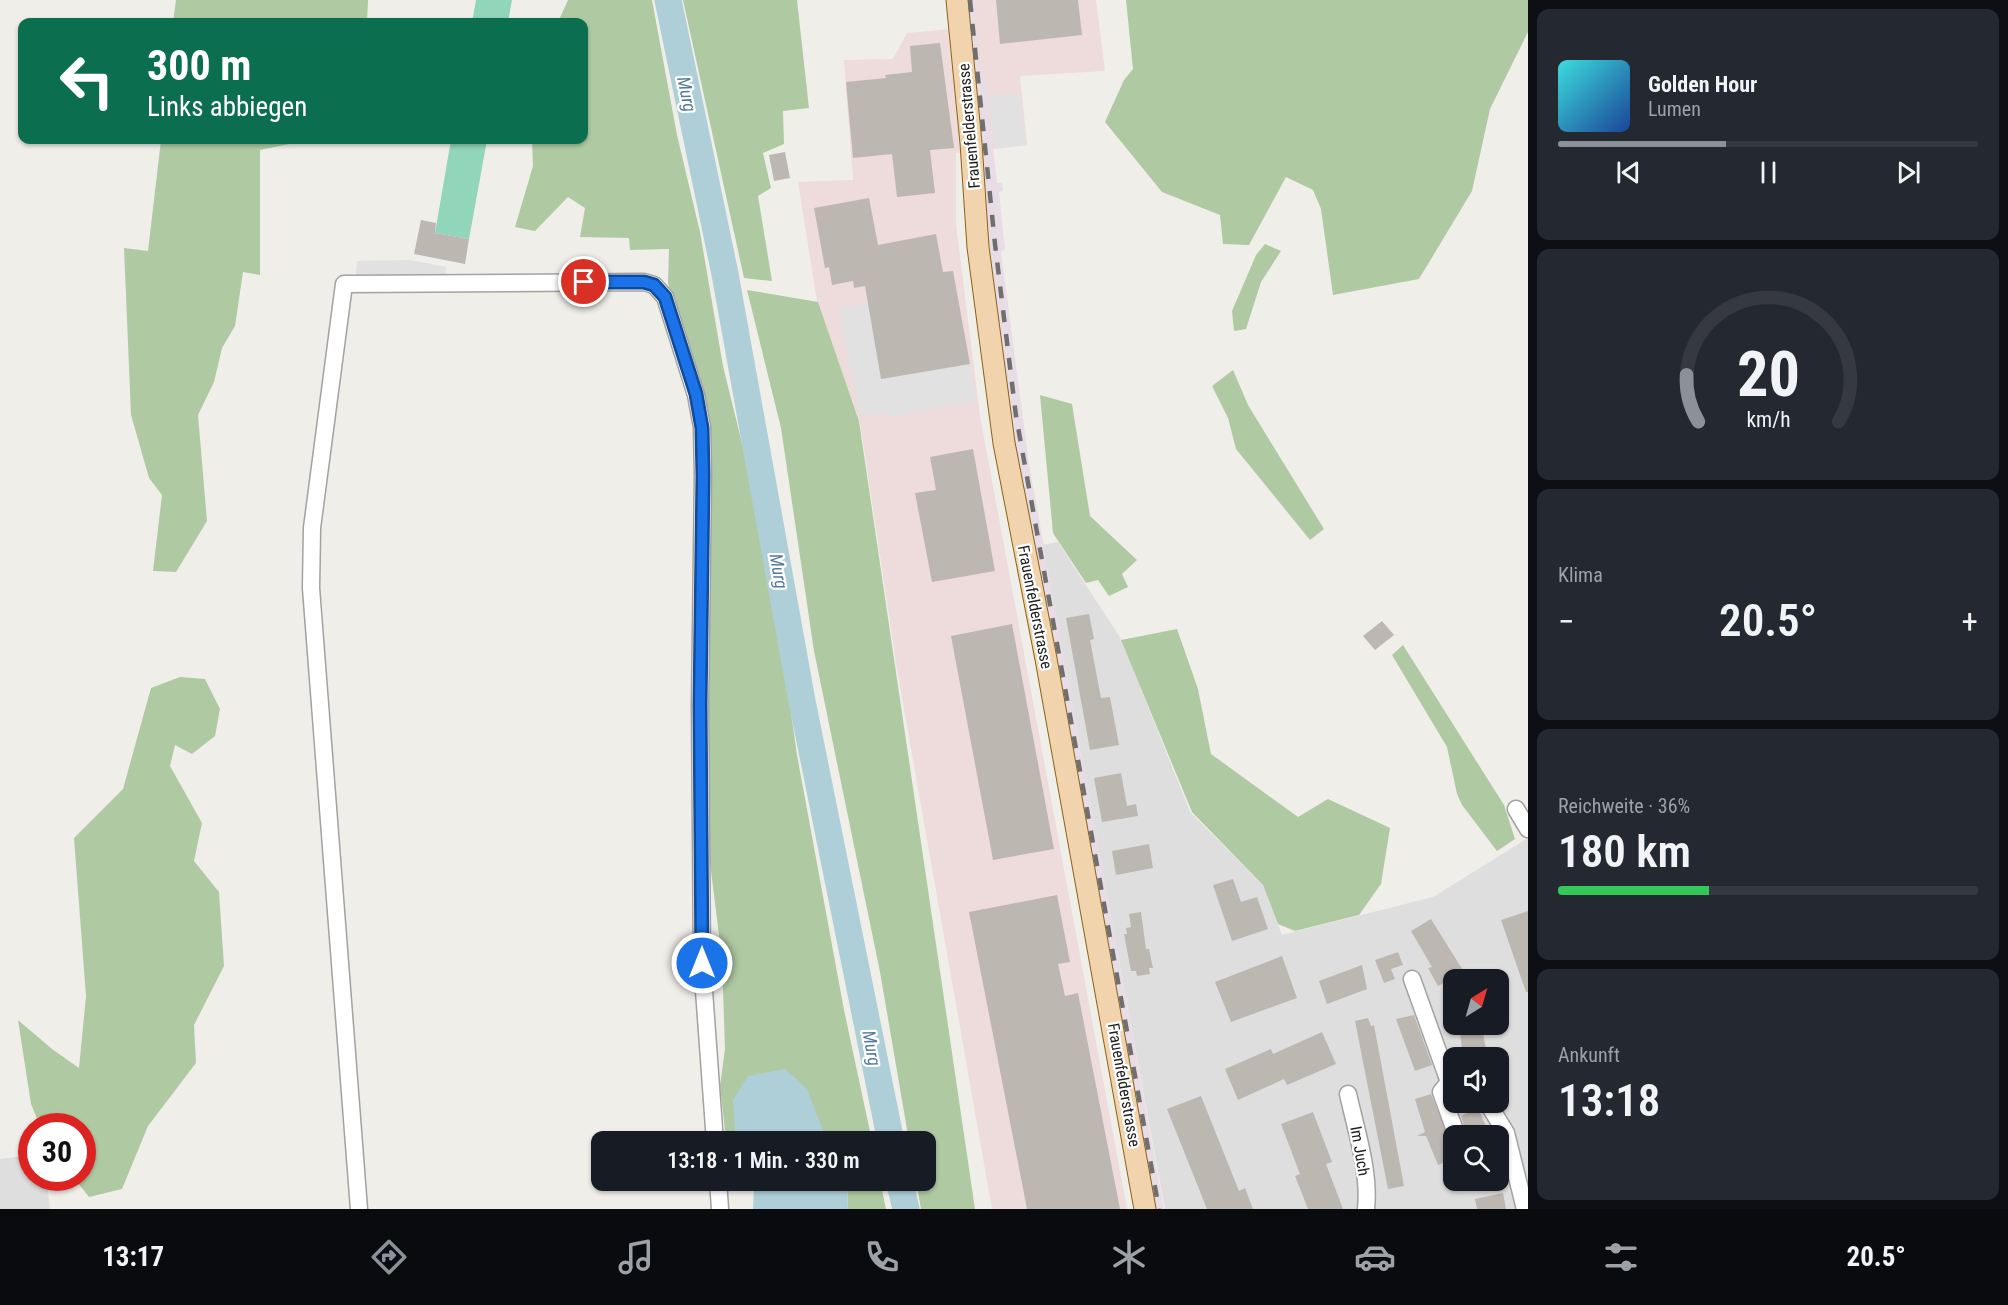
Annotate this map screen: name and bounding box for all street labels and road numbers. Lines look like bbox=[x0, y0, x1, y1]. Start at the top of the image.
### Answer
street label: Frauenfelderstrasse bbox=[954, 63, 984, 189]
street label: Frauenfelderstrasse bbox=[1014, 544, 1056, 670]
street label: Frauenfelderstrasse bbox=[1104, 1022, 1144, 1148]
street label: Im Juch bbox=[1346, 1125, 1374, 1177]

